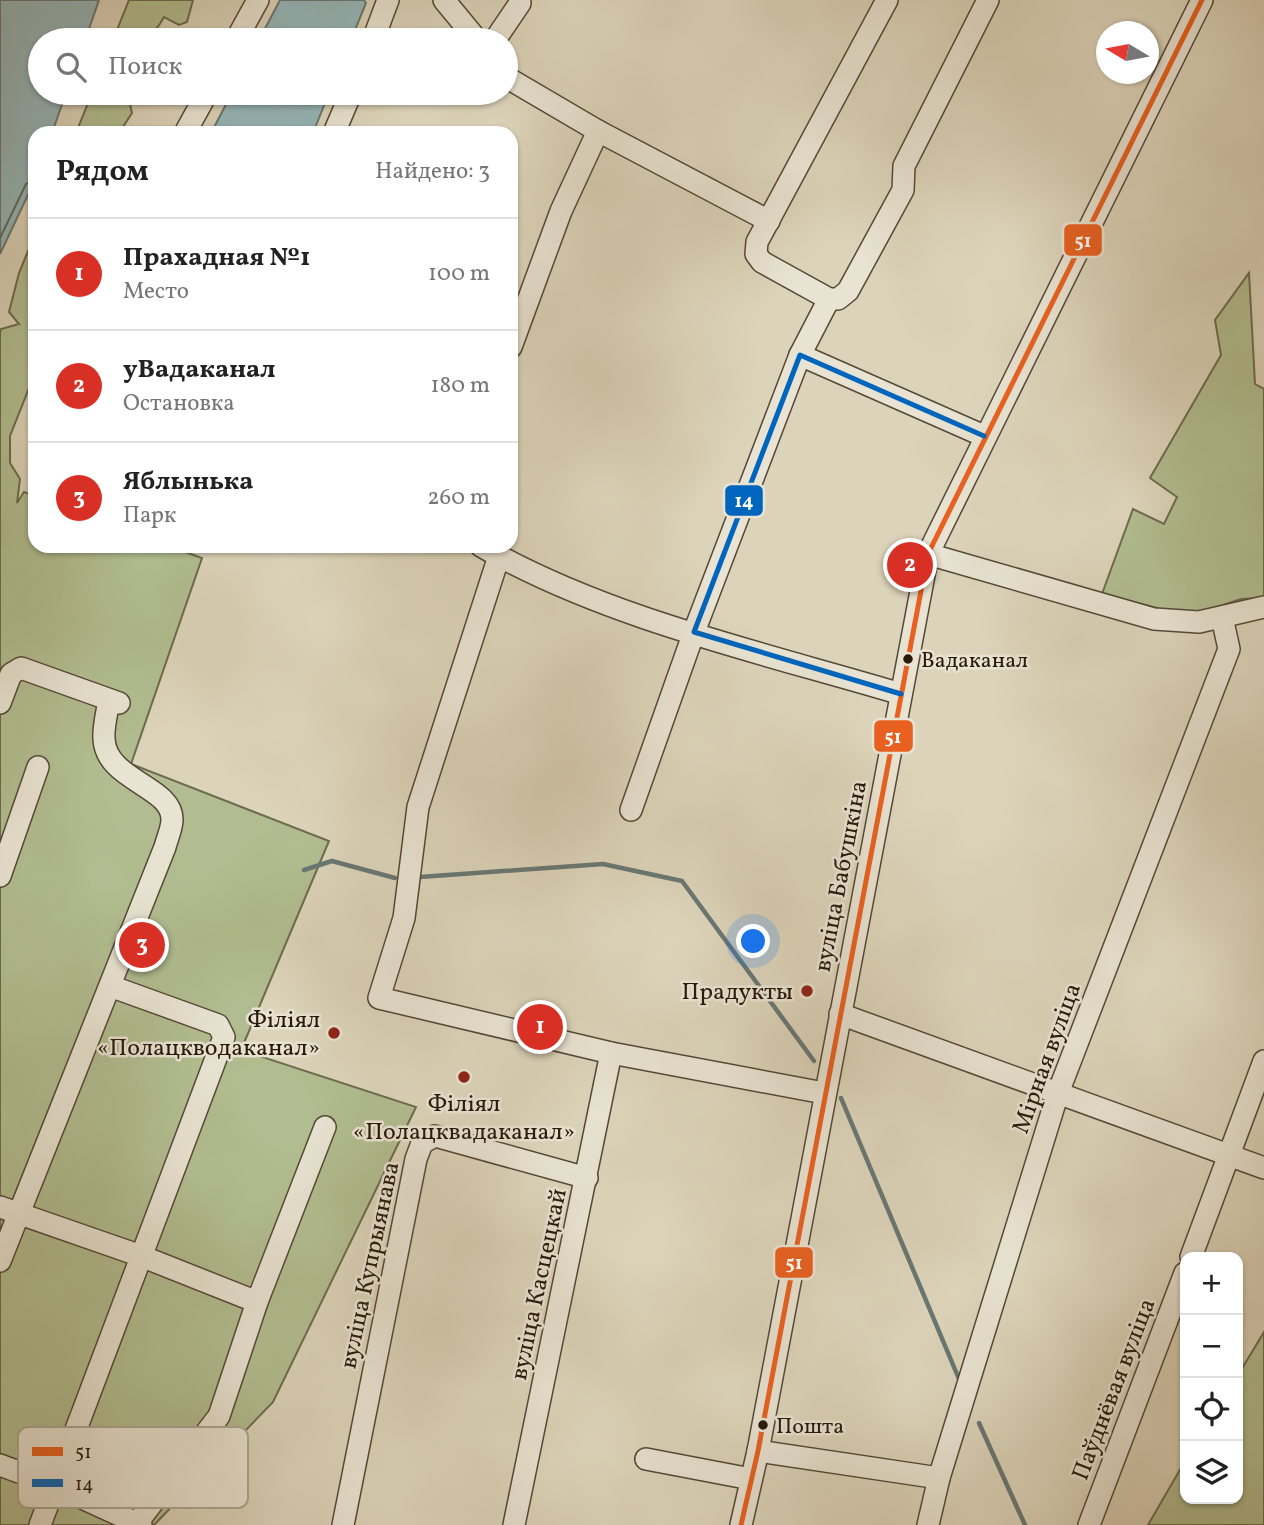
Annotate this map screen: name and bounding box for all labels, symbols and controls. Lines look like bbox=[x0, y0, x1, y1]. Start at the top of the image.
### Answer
north arrow bbox=[1096, 21, 1159, 84]
search box bbox=[28, 28, 518, 105]
icon: search bbox=[52, 48, 90, 86]
text: Поиск bbox=[108, 49, 182, 85]
text: Рядом bbox=[56, 151, 149, 193]
text: Найдено: 3 bbox=[375, 156, 490, 188]
line badge: 51 bbox=[1063, 223, 1103, 257]
text: 51 bbox=[1075, 229, 1091, 255]
text: Прахадная №1 bbox=[123, 240, 310, 276]
text: 1 bbox=[74, 258, 84, 290]
text: 100 m bbox=[428, 258, 490, 290]
text: Место bbox=[123, 276, 189, 308]
text: уВадаканал bbox=[123, 352, 276, 388]
text: 2 bbox=[73, 370, 85, 402]
text: 180 m bbox=[431, 370, 490, 402]
text: Остановка bbox=[123, 388, 235, 420]
text: Яблынька bbox=[123, 464, 253, 500]
text: 3 bbox=[73, 482, 85, 514]
text: 260 m bbox=[427, 482, 490, 514]
line badge: 14 bbox=[724, 484, 764, 517]
text: 14 bbox=[734, 489, 754, 515]
text: Парк bbox=[123, 500, 176, 532]
pin: 2 bbox=[887, 539, 933, 591]
place label: Вадаканал bbox=[921, 646, 1028, 677]
marker: Вадаканал bbox=[901, 652, 915, 666]
line badge: 51 bbox=[873, 719, 914, 753]
text: 51 bbox=[885, 725, 901, 751]
street label: вуліца Бабушкіна bbox=[807, 778, 877, 975]
pin: 3 bbox=[119, 919, 165, 971]
your location bbox=[736, 924, 770, 958]
place label: Прадукты bbox=[681, 976, 793, 1010]
street label: Мірная вуліца bbox=[1005, 979, 1091, 1139]
marker: Прадукты bbox=[799, 983, 815, 999]
pin: 1 bbox=[517, 1001, 563, 1053]
place label: Філіял «Полацкводаканал» bbox=[97, 1004, 320, 1066]
marker: Філіял «Полацкводаканал» bbox=[326, 1025, 342, 1041]
marker: Філіял «Полацквадаканал» bbox=[456, 1069, 472, 1085]
place label: Філіял «Полацквадаканал» bbox=[353, 1088, 575, 1150]
street label: вуліца Купрыянава bbox=[332, 1159, 410, 1372]
street label: вуліца Касцецкай bbox=[503, 1186, 577, 1383]
line badge: 51 bbox=[774, 1246, 814, 1279]
text: 51 bbox=[786, 1251, 802, 1277]
map controls bbox=[1180, 1252, 1243, 1504]
button: + bbox=[1180, 1252, 1243, 1315]
street label: Паўднёвая вуліца bbox=[1065, 1294, 1165, 1486]
button: − bbox=[1180, 1315, 1243, 1378]
button: locate bbox=[1180, 1378, 1243, 1441]
place label: Пошта bbox=[776, 1412, 844, 1443]
marker: Пошта bbox=[756, 1418, 770, 1432]
legend bbox=[18, 1427, 248, 1508]
text: 51 bbox=[75, 1440, 92, 1466]
button: layers bbox=[1180, 1441, 1243, 1504]
text: 14 bbox=[75, 1472, 94, 1498]

